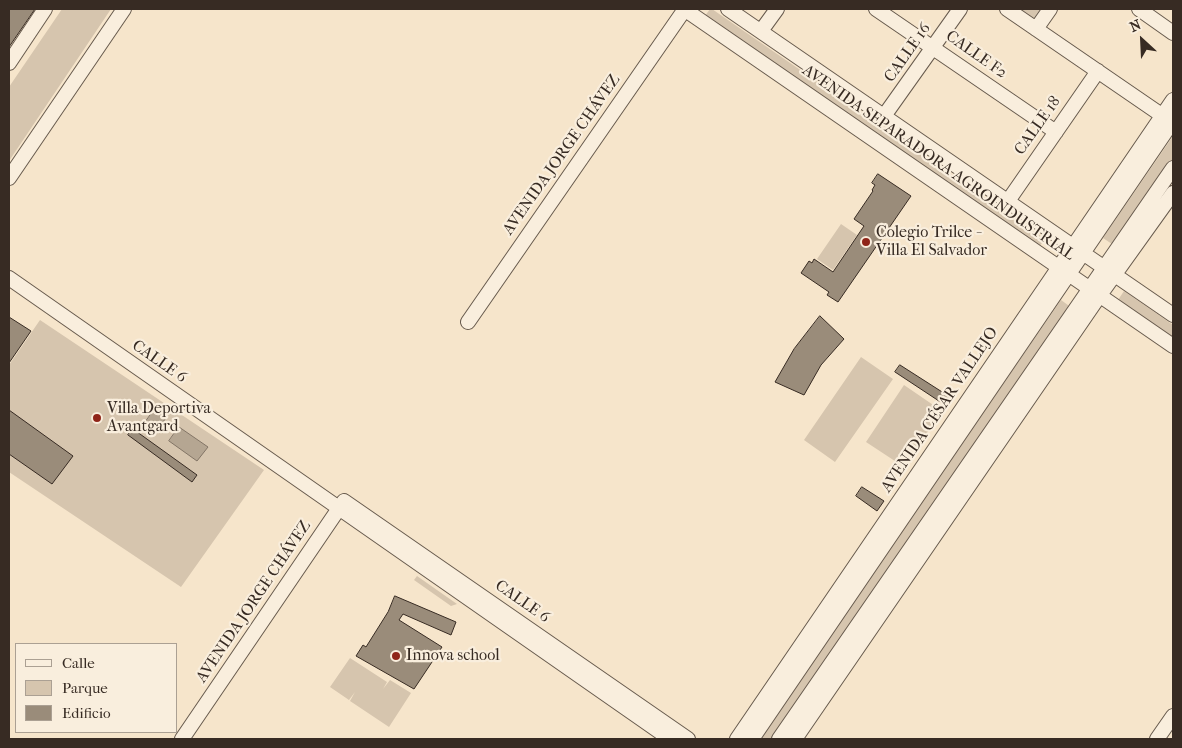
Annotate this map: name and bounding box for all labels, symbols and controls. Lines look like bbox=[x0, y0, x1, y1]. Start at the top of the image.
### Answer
north arrow bbox=[1117, 15, 1167, 65]
text: N bbox=[1127, 16, 1144, 36]
street label: CALLE 16 bbox=[881, 20, 935, 86]
street label: CALLE F2 bbox=[942, 27, 1010, 83]
street label: AVENIDA SEPARADORA AGROINDUSTRIAL bbox=[798, 61, 1078, 265]
street label: AVENIDA JORGE CHÁVEZ bbox=[499, 71, 625, 239]
street label: CALLE 18 bbox=[1011, 93, 1065, 159]
place label: Colegio Trilce - Villa El Salvador bbox=[876, 223, 987, 261]
marker: Colegio Trilce - Villa El Salvador bbox=[860, 236, 872, 248]
street label: AVENIDA CÉSAR VALLEJO bbox=[877, 324, 1003, 496]
street label: CALLE 6 bbox=[128, 336, 190, 388]
place label: Villa Deportiva Avantgard bbox=[107, 399, 211, 437]
marker: Villa Deportiva Avantgard bbox=[91, 412, 103, 424]
street label: AVENIDA JORGE CHÁVEZ bbox=[193, 517, 315, 687]
street label: CALLE 6 bbox=[491, 576, 553, 628]
legend bbox=[15, 643, 178, 733]
place label: Innova school bbox=[406, 646, 500, 666]
marker: Innova school bbox=[390, 650, 402, 662]
text: Calle bbox=[62, 654, 95, 672]
text: Parque bbox=[62, 679, 108, 697]
text: Edificio bbox=[62, 704, 111, 722]

